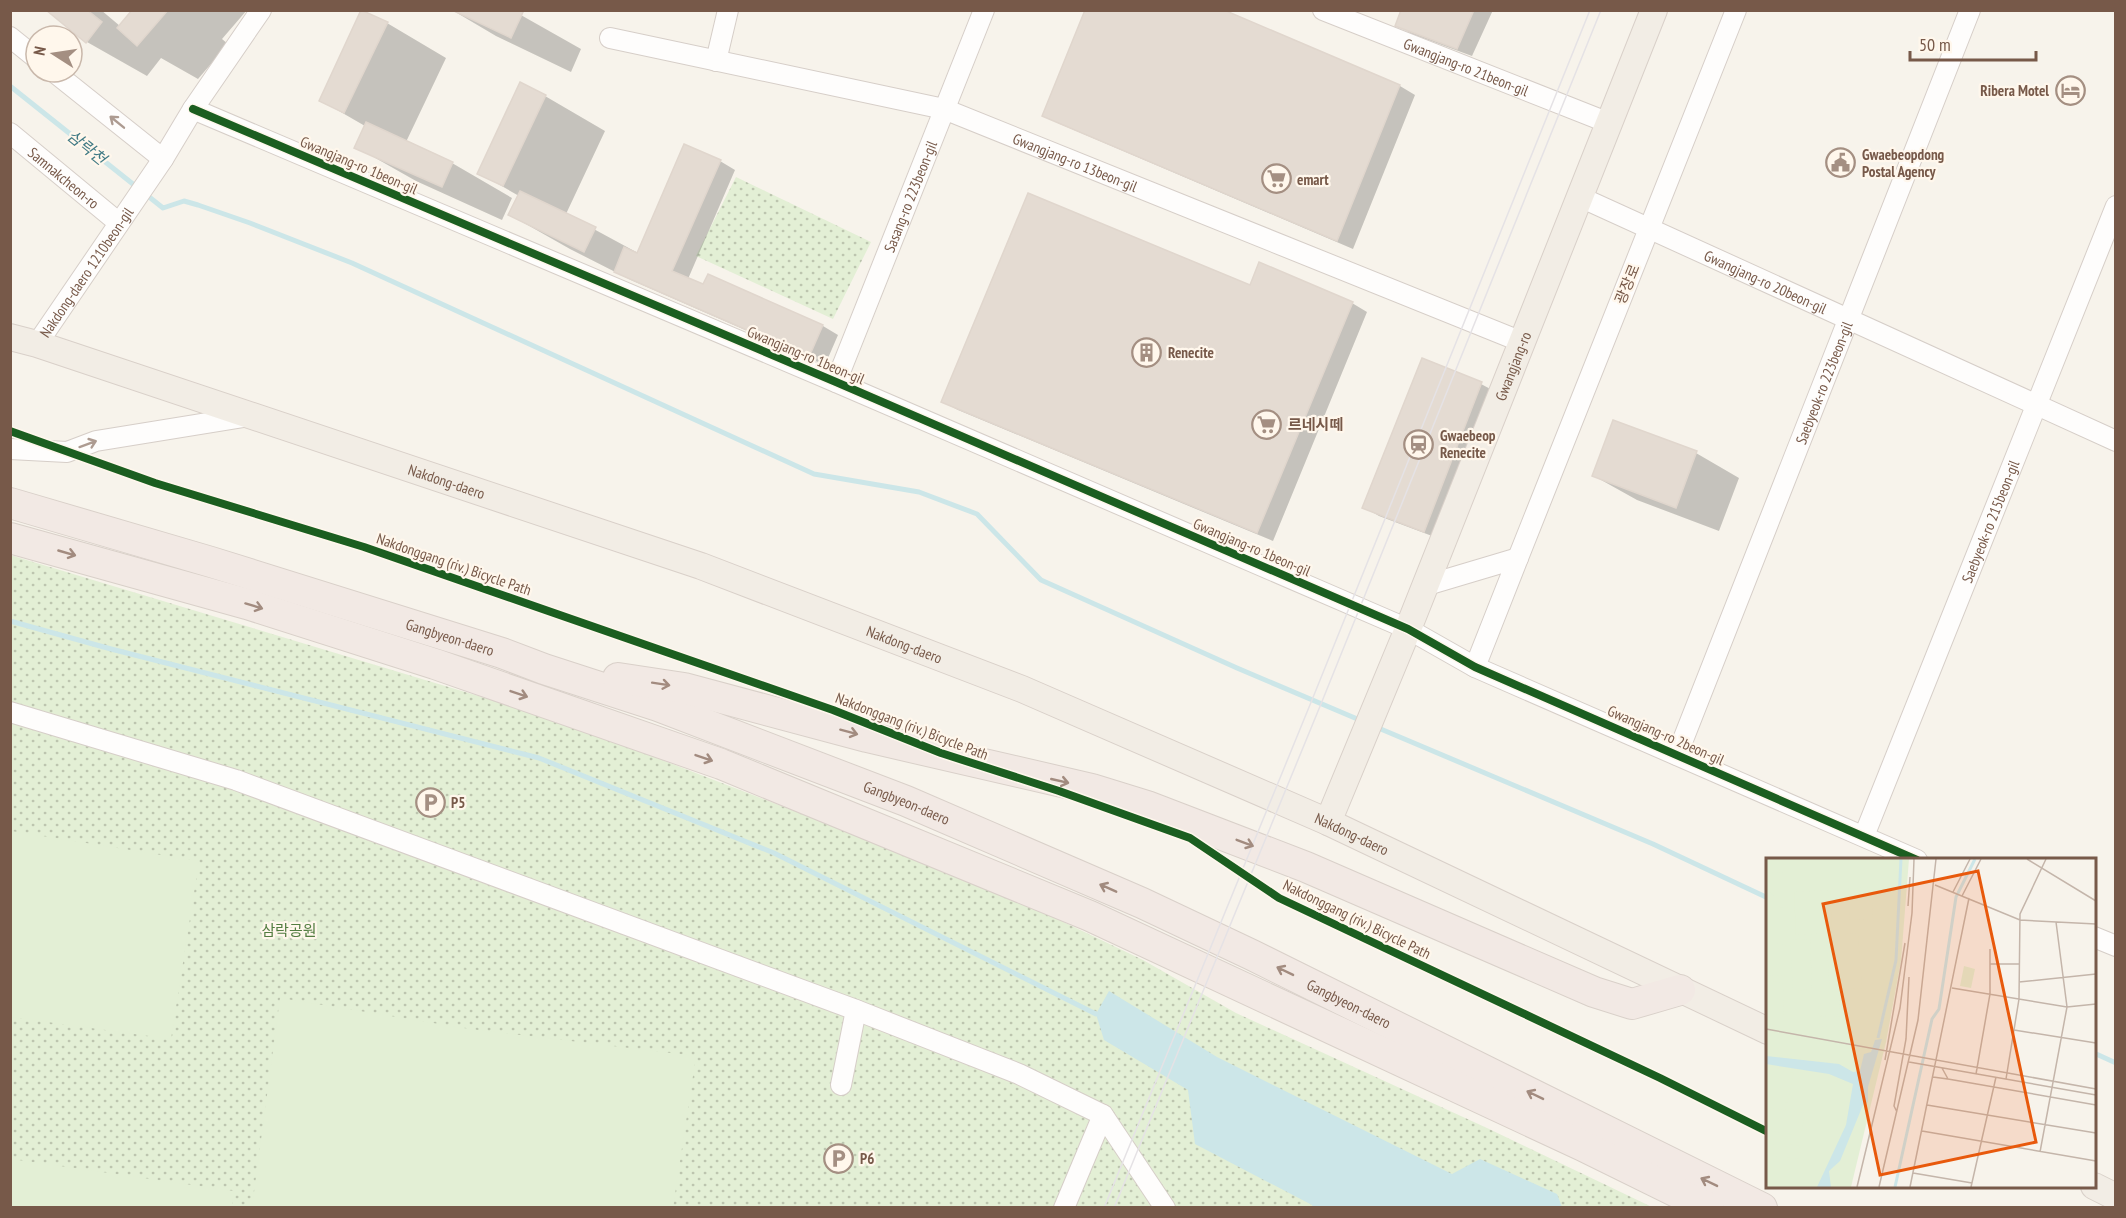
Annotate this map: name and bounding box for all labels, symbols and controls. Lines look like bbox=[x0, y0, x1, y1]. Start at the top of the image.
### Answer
north arrow bbox=[24, 24, 84, 84]
scale bar bbox=[1910, 24, 2036, 62]
street label: Gwangjang-ro 21beon-gil bbox=[1401, 33, 1532, 100]
text: 50 m bbox=[1919, 33, 1951, 56]
text: N bbox=[29, 45, 50, 57]
hotel icon: Ribera Motel bbox=[2054, 74, 2086, 106]
place label: Ribera Motel bbox=[1980, 81, 2049, 100]
one-way arrow bbox=[109, 116, 125, 129]
water label: 삼락천 bbox=[64, 125, 112, 170]
street label: Gwangjang-ro 13beon-gil bbox=[1010, 128, 1141, 196]
street label: Gwangjang-ro 1beon-gil bbox=[297, 132, 421, 199]
street label: Sasang-ro 223beon-gil bbox=[879, 137, 941, 255]
street label: Samnakcheon-ro bbox=[25, 143, 103, 212]
place label: Gwaebeopdong Postal Agency bbox=[1862, 145, 1945, 181]
public building icon: Gwaebeopdong Postal Agency bbox=[1825, 147, 1857, 179]
supermarket icon: emart bbox=[1260, 163, 1292, 195]
place label: emart bbox=[1297, 170, 1329, 189]
street label: Nakdong-daero 1210beon-gil bbox=[35, 203, 137, 341]
street label: Gwangjang-ro 20beon-gil bbox=[1701, 245, 1830, 318]
street label: 광장로 bbox=[1610, 261, 1644, 307]
street label: Saebyeok-ro 223beon-gil bbox=[1791, 318, 1856, 447]
street label: Gwangjang-ro 1beon-gil bbox=[744, 322, 868, 389]
street label: Gwangjang-ro bbox=[1490, 329, 1535, 403]
building icon: Renecite bbox=[1131, 336, 1163, 368]
place label: Renecite bbox=[1168, 343, 1214, 362]
supermarket icon: 르네시떼 bbox=[1251, 408, 1283, 440]
place label: 르네시떼 bbox=[1288, 415, 1343, 434]
place label: Gwaebeop Renecite bbox=[1440, 426, 1496, 462]
station icon: Gwaebeop Renecite bbox=[1403, 428, 1435, 460]
one-way arrow bbox=[79, 438, 97, 449]
street label: Saebyeok-ro 215beon-gil bbox=[1957, 457, 2023, 585]
street label: Nakdong-daero bbox=[406, 459, 488, 503]
street label: Gwangjang-ro 1beon-gil bbox=[1190, 514, 1314, 581]
street label: Nakdonggang (riv.) Bicycle Path bbox=[374, 529, 534, 599]
one-way arrow bbox=[57, 548, 76, 560]
one-way arrow bbox=[244, 602, 263, 613]
street label: Gangbyeon-daero bbox=[404, 614, 497, 659]
street label: Nakdong-daero bbox=[864, 621, 945, 667]
one-way arrow bbox=[650, 679, 670, 690]
street label: Nakdonggang (riv.) Bicycle Path bbox=[833, 688, 991, 764]
one-way arrow bbox=[510, 689, 528, 700]
street label: Gwangjang-ro 2beon-gil bbox=[1605, 701, 1728, 769]
one-way arrow bbox=[840, 727, 859, 739]
one-way arrow bbox=[694, 754, 712, 765]
street label: Gangbyeon-daero bbox=[861, 776, 953, 828]
one-way arrow bbox=[1050, 776, 1069, 787]
parking icon: P5 bbox=[414, 786, 446, 818]
place label: P5 bbox=[451, 793, 465, 812]
street label: Nakdong-daero bbox=[1312, 808, 1392, 859]
one-way arrow bbox=[1235, 838, 1253, 849]
inset map bbox=[1766, 858, 2096, 1188]
street label: Nakdonggang (riv.) Bicycle Path bbox=[1280, 875, 1434, 963]
one-way arrow bbox=[1100, 882, 1118, 893]
park label: 삼락공원 bbox=[261, 921, 317, 940]
one-way arrow bbox=[1276, 965, 1294, 977]
street label: Gangbyeon-daero bbox=[1304, 974, 1394, 1032]
one-way arrow bbox=[1526, 1089, 1544, 1100]
parking icon: P6 bbox=[823, 1142, 855, 1174]
place label: P6 bbox=[860, 1149, 874, 1168]
one-way arrow bbox=[1701, 1175, 1719, 1187]

